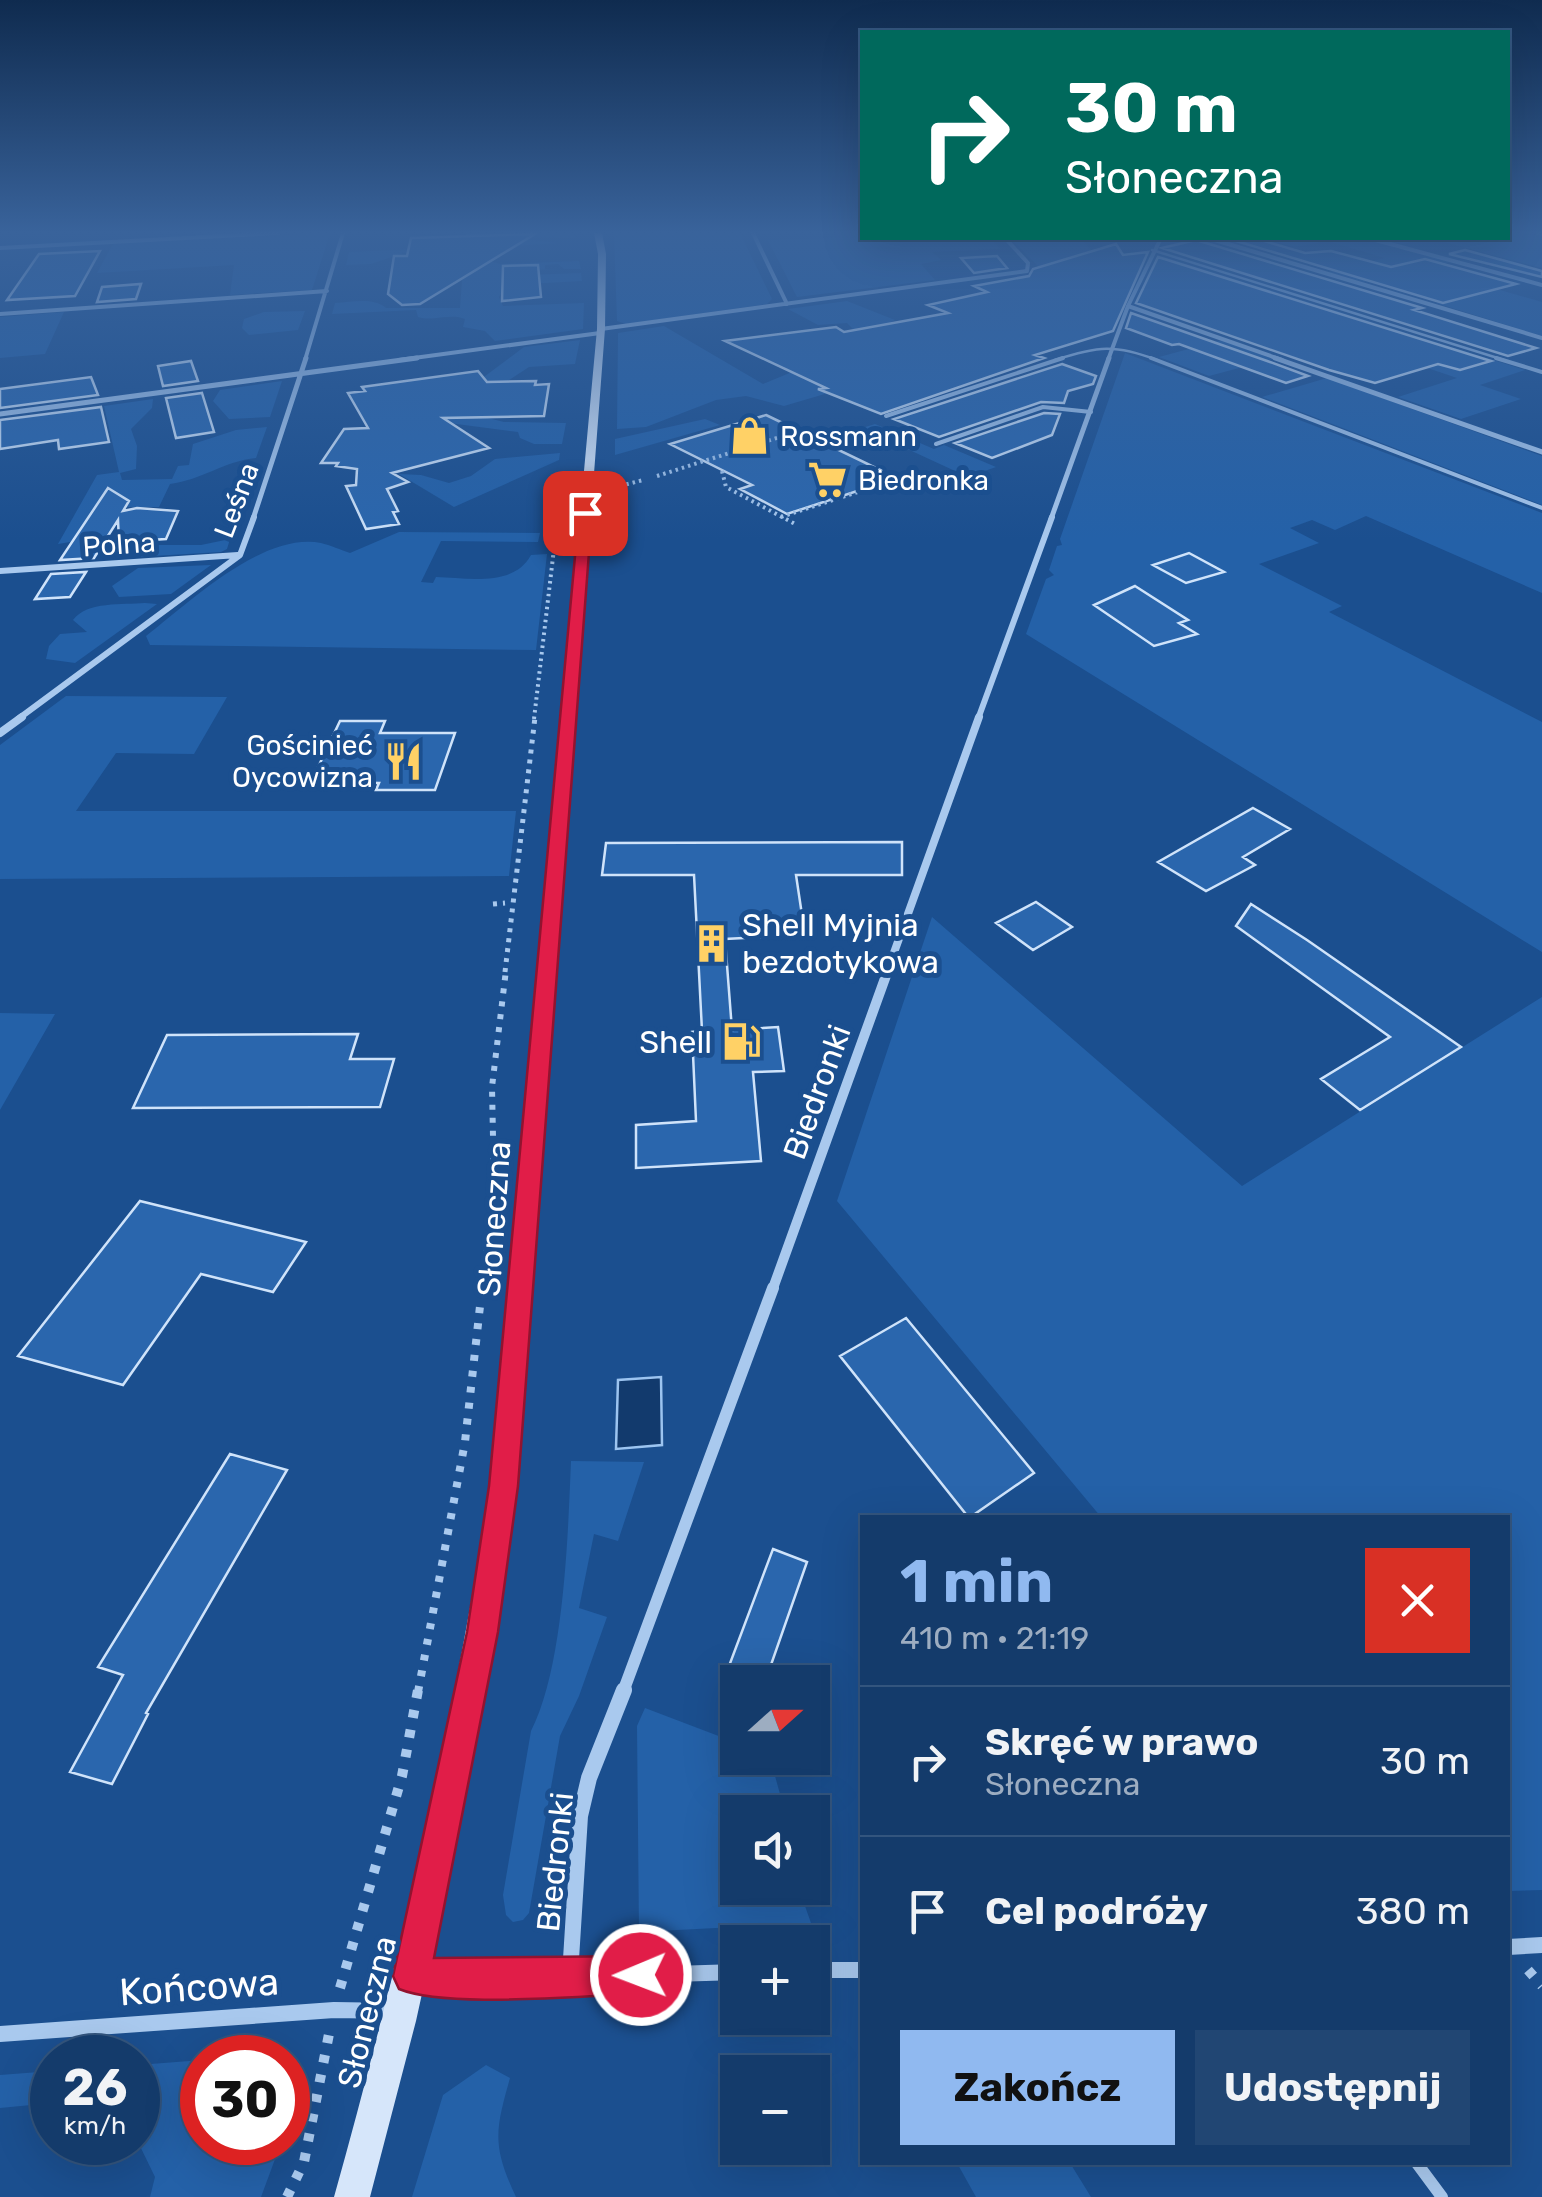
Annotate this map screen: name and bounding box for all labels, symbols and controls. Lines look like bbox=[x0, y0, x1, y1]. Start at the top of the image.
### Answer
text: 30 m bbox=[1065, 67, 1238, 150]
icon: right bbox=[900, 70, 1030, 200]
text: Słoneczna bbox=[1065, 151, 1284, 204]
shop icon: Rossmann bbox=[729, 415, 771, 457]
place label: Rossmann bbox=[780, 420, 917, 453]
street label: Leśna bbox=[207, 458, 266, 542]
supermarket icon: Biedronka bbox=[807, 459, 849, 501]
place label: Biedronka bbox=[858, 464, 989, 497]
pin bbox=[543, 471, 628, 556]
icon: arrive bbox=[558, 486, 613, 541]
street label: Polna bbox=[81, 525, 157, 564]
place label: Gościnieć Oycowizna bbox=[232, 729, 373, 794]
restaurant icon: Gościnieć Oycowizna bbox=[382, 740, 424, 782]
place label: Shell Myjnia bezdotykowa bbox=[742, 906, 939, 981]
building icon: Shell Myjnia bezdotykowa bbox=[691, 922, 733, 964]
street label: Biedronki bbox=[775, 1020, 859, 1164]
fuel station icon: Shell bbox=[721, 1021, 763, 1063]
place label: Shell bbox=[639, 1023, 712, 1061]
street label: Słoneczna bbox=[470, 1140, 518, 1298]
text: 1 min bbox=[900, 1546, 1053, 1617]
button: close bbox=[1365, 1548, 1470, 1653]
text: 410 m · 21:19 bbox=[900, 1619, 1089, 1657]
north arrow bbox=[720, 1665, 830, 1775]
map controls bbox=[720, 1665, 830, 2165]
text: Skręć w prawo bbox=[985, 1719, 1258, 1765]
icon: right bbox=[900, 1734, 955, 1789]
text: 30 m bbox=[1380, 1738, 1470, 1784]
text: Słoneczna bbox=[985, 1765, 1140, 1803]
street label: Biedronki bbox=[529, 1790, 581, 1934]
button: sound bbox=[720, 1795, 830, 1905]
icon: arrive bbox=[900, 1884, 955, 1939]
text: Cel podróży bbox=[985, 1888, 1208, 1934]
text: 380 m bbox=[1356, 1888, 1470, 1934]
position arrow bbox=[589, 1923, 693, 2027]
button: + bbox=[720, 1925, 830, 2035]
street label: Słoneczna bbox=[330, 1932, 404, 2092]
street label: Końcowa bbox=[118, 1958, 280, 2016]
button: Zakończ bbox=[900, 2030, 1175, 2145]
button: Udostępnij bbox=[1195, 2030, 1470, 2145]
speed limit sign: 30 bbox=[180, 2035, 310, 2165]
button: − bbox=[720, 2055, 830, 2165]
text: 26 bbox=[62, 2058, 128, 2118]
text: km/h bbox=[64, 2111, 126, 2140]

